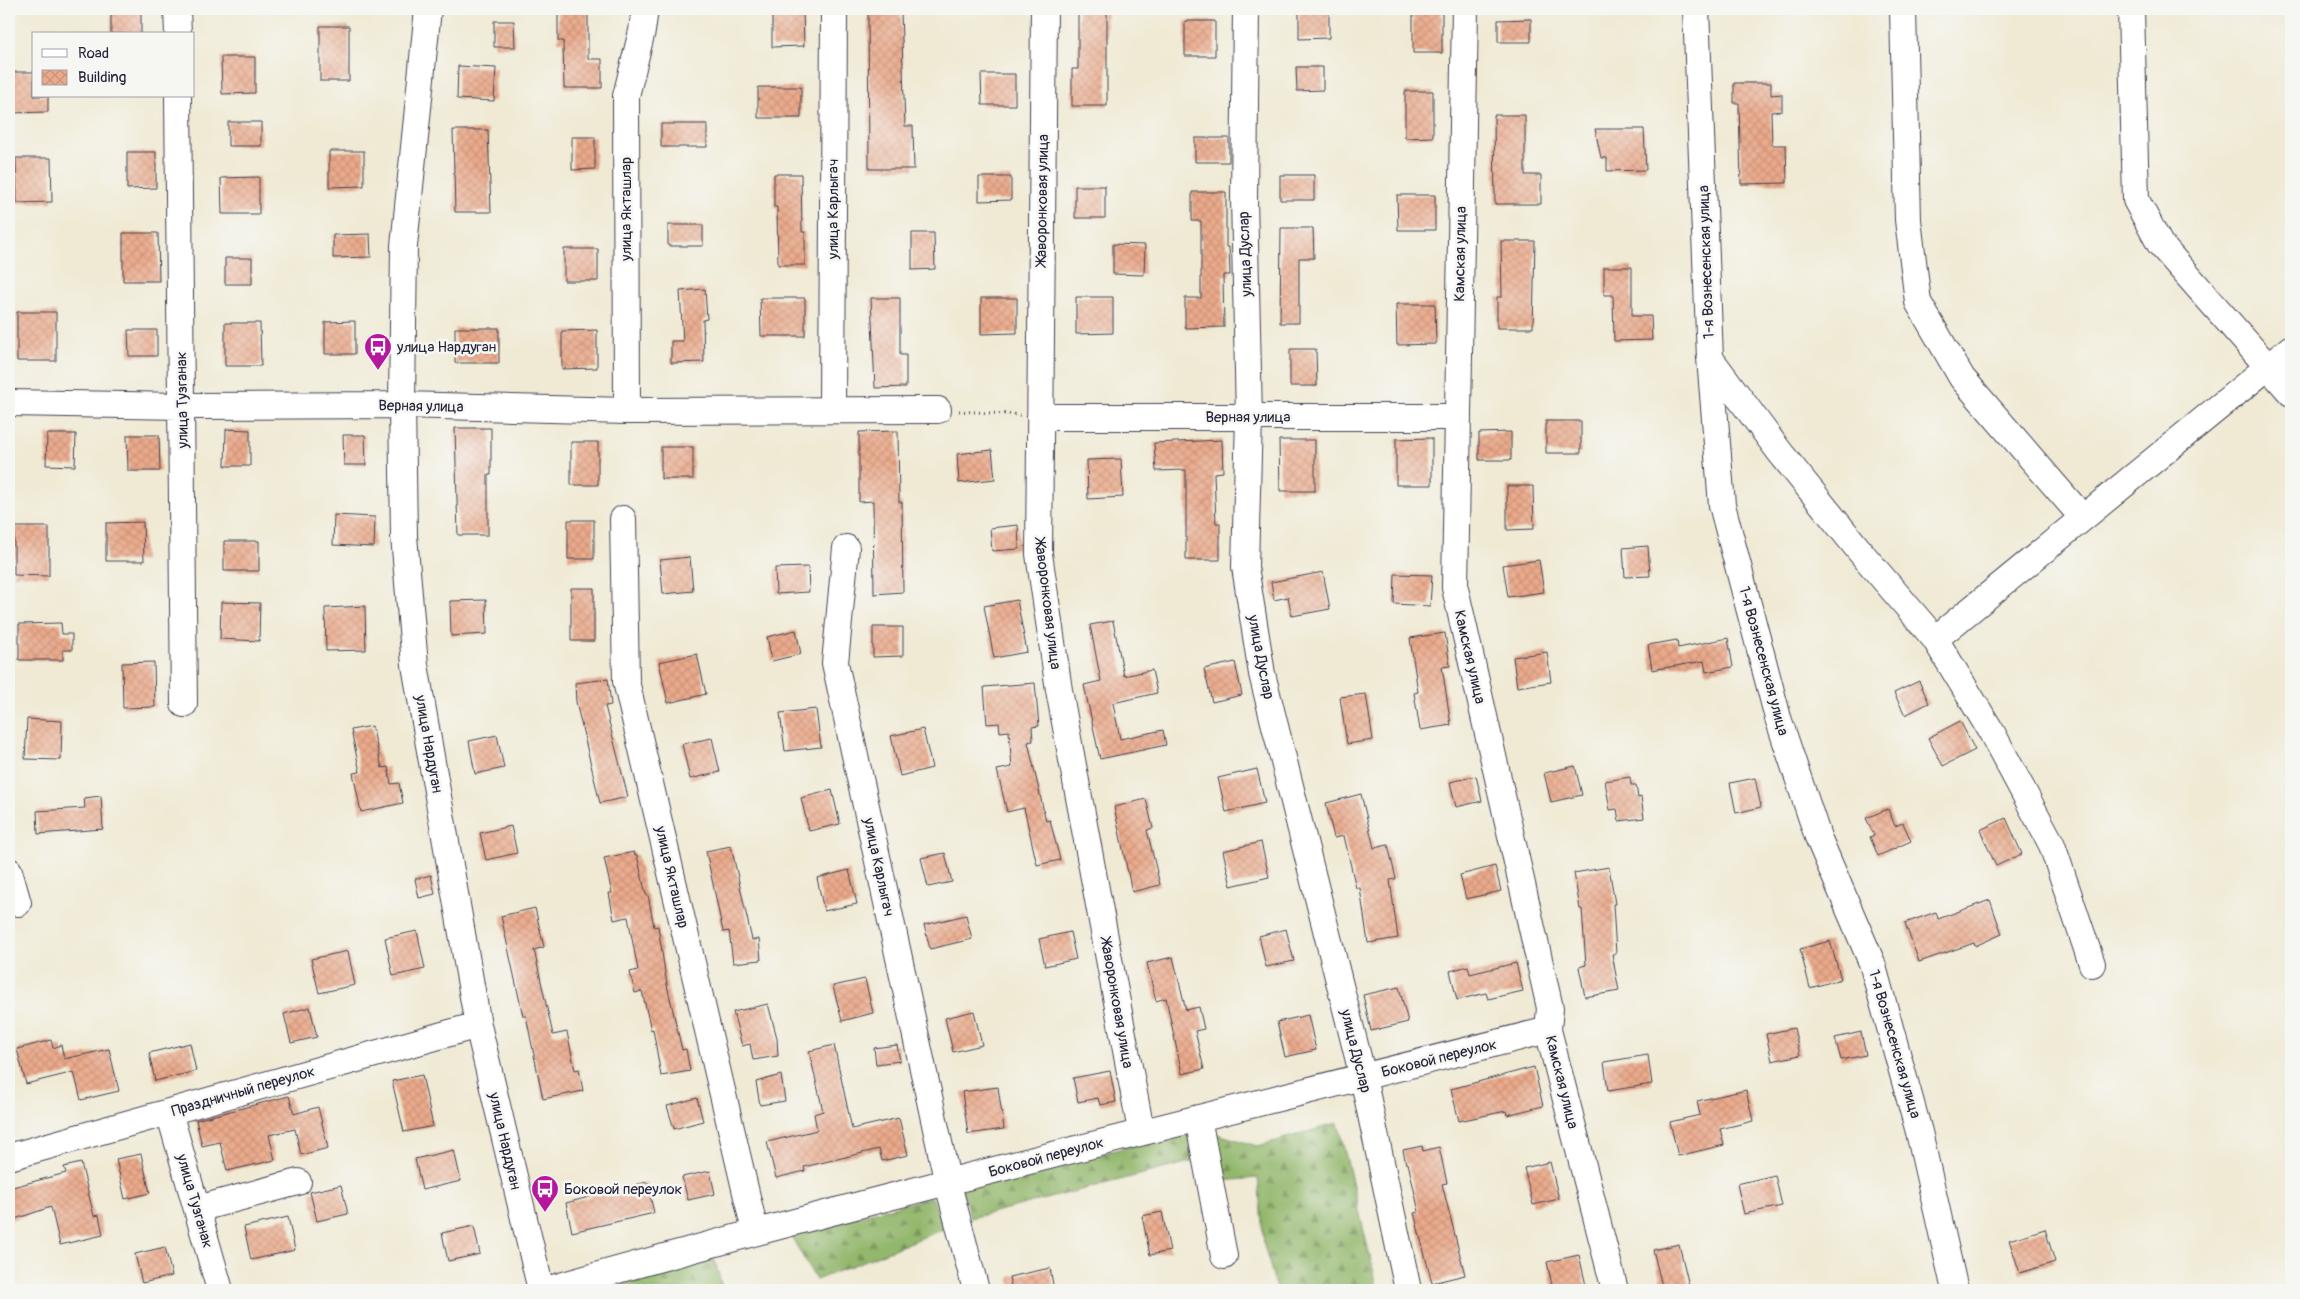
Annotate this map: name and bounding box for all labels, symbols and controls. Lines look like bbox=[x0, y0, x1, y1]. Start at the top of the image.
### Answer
legend bbox=[32, 32, 195, 98]
text: Road bbox=[78, 44, 109, 63]
text: Building bbox=[78, 68, 126, 87]
street label: Жаворонковая улица bbox=[1032, 134, 1053, 268]
street label: улица Якташлар bbox=[617, 157, 636, 262]
street label: улица Карлыгач bbox=[824, 159, 843, 260]
street label: 1-я Вознесенская улица bbox=[1694, 185, 1719, 339]
street label: Камская улица bbox=[1450, 206, 1471, 302]
street label: улица Дуслар bbox=[1235, 211, 1257, 298]
bus stop icon: улица Нардуган bbox=[363, 332, 393, 371]
place label: улица Нардуган bbox=[396, 338, 496, 357]
street label: улица Тузганак bbox=[172, 351, 193, 450]
street label: Верная улица bbox=[378, 396, 464, 417]
street label: Верная улица bbox=[1205, 408, 1291, 427]
street label: Жаворонковая улица bbox=[1030, 535, 1065, 671]
street label: 1-я Вознесенская улица bbox=[1734, 584, 1793, 738]
street label: Камская улица bbox=[1450, 608, 1490, 706]
street label: улица Дуслар bbox=[1243, 612, 1278, 701]
street label: улица Нардуган bbox=[410, 693, 446, 795]
street label: улица Карлыгач bbox=[859, 815, 898, 918]
street label: улица Якташлар bbox=[650, 823, 692, 930]
street label: Жаворонковая улица bbox=[1095, 935, 1137, 1070]
street label: 1-я Вознесенская улица bbox=[1864, 968, 1925, 1121]
street label: улица Дуслар bbox=[1336, 1006, 1375, 1095]
street label: Камская улица bbox=[1541, 1033, 1582, 1131]
street label: Боковой переулок bbox=[1379, 1035, 1499, 1082]
street label: Праздничный переулок bbox=[169, 1062, 317, 1121]
street label: улица Нардуган bbox=[484, 1090, 525, 1192]
street label: Боковой переулок bbox=[987, 1133, 1106, 1182]
street label: улица Тузганак bbox=[172, 1151, 217, 1251]
bus stop icon: Боковой переулок bbox=[530, 1174, 560, 1213]
place label: Боковой переулок bbox=[564, 1180, 683, 1199]

